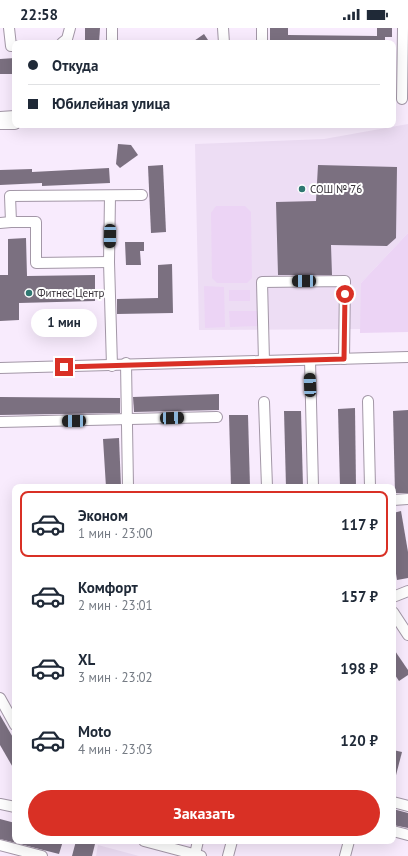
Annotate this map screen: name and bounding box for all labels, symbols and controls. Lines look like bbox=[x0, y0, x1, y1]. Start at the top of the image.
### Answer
text: 22:58 bbox=[20, 5, 58, 24]
text: Откуда bbox=[52, 56, 98, 75]
text: Юбилейная улица bbox=[52, 94, 170, 113]
place label: СОШ № 76 bbox=[310, 182, 362, 196]
marker: СОШ № 76 bbox=[297, 184, 307, 194]
car bbox=[104, 224, 116, 248]
car bbox=[292, 275, 316, 287]
route start bbox=[336, 285, 354, 303]
place label: Фитнес Центр bbox=[37, 286, 104, 300]
marker: Фитнес Центр bbox=[24, 288, 34, 298]
callout: 1 мин bbox=[31, 309, 97, 337]
text: 1 мин bbox=[47, 314, 81, 331]
route end bbox=[55, 358, 73, 376]
car bbox=[304, 373, 316, 397]
car bbox=[160, 412, 184, 424]
car bbox=[62, 415, 86, 427]
icon: car bbox=[30, 506, 66, 542]
text: Эконом bbox=[78, 506, 128, 525]
text: 117 ₽ bbox=[341, 515, 378, 534]
text: 1 мин · 23:00 bbox=[78, 525, 153, 542]
icon: car bbox=[30, 578, 66, 614]
text: Комфорт bbox=[78, 578, 138, 597]
text: 157 ₽ bbox=[341, 587, 378, 606]
text: 2 мин · 23:01 bbox=[78, 597, 153, 614]
icon: car bbox=[30, 650, 66, 686]
text: XL bbox=[78, 650, 95, 669]
text: 198 ₽ bbox=[340, 659, 378, 678]
text: 3 мин · 23:02 bbox=[78, 669, 153, 686]
icon: car bbox=[30, 722, 66, 758]
text: Moto bbox=[78, 722, 111, 741]
text: 120 ₽ bbox=[340, 731, 378, 750]
text: 4 мин · 23:03 bbox=[78, 741, 153, 758]
button: Заказать bbox=[28, 790, 380, 836]

